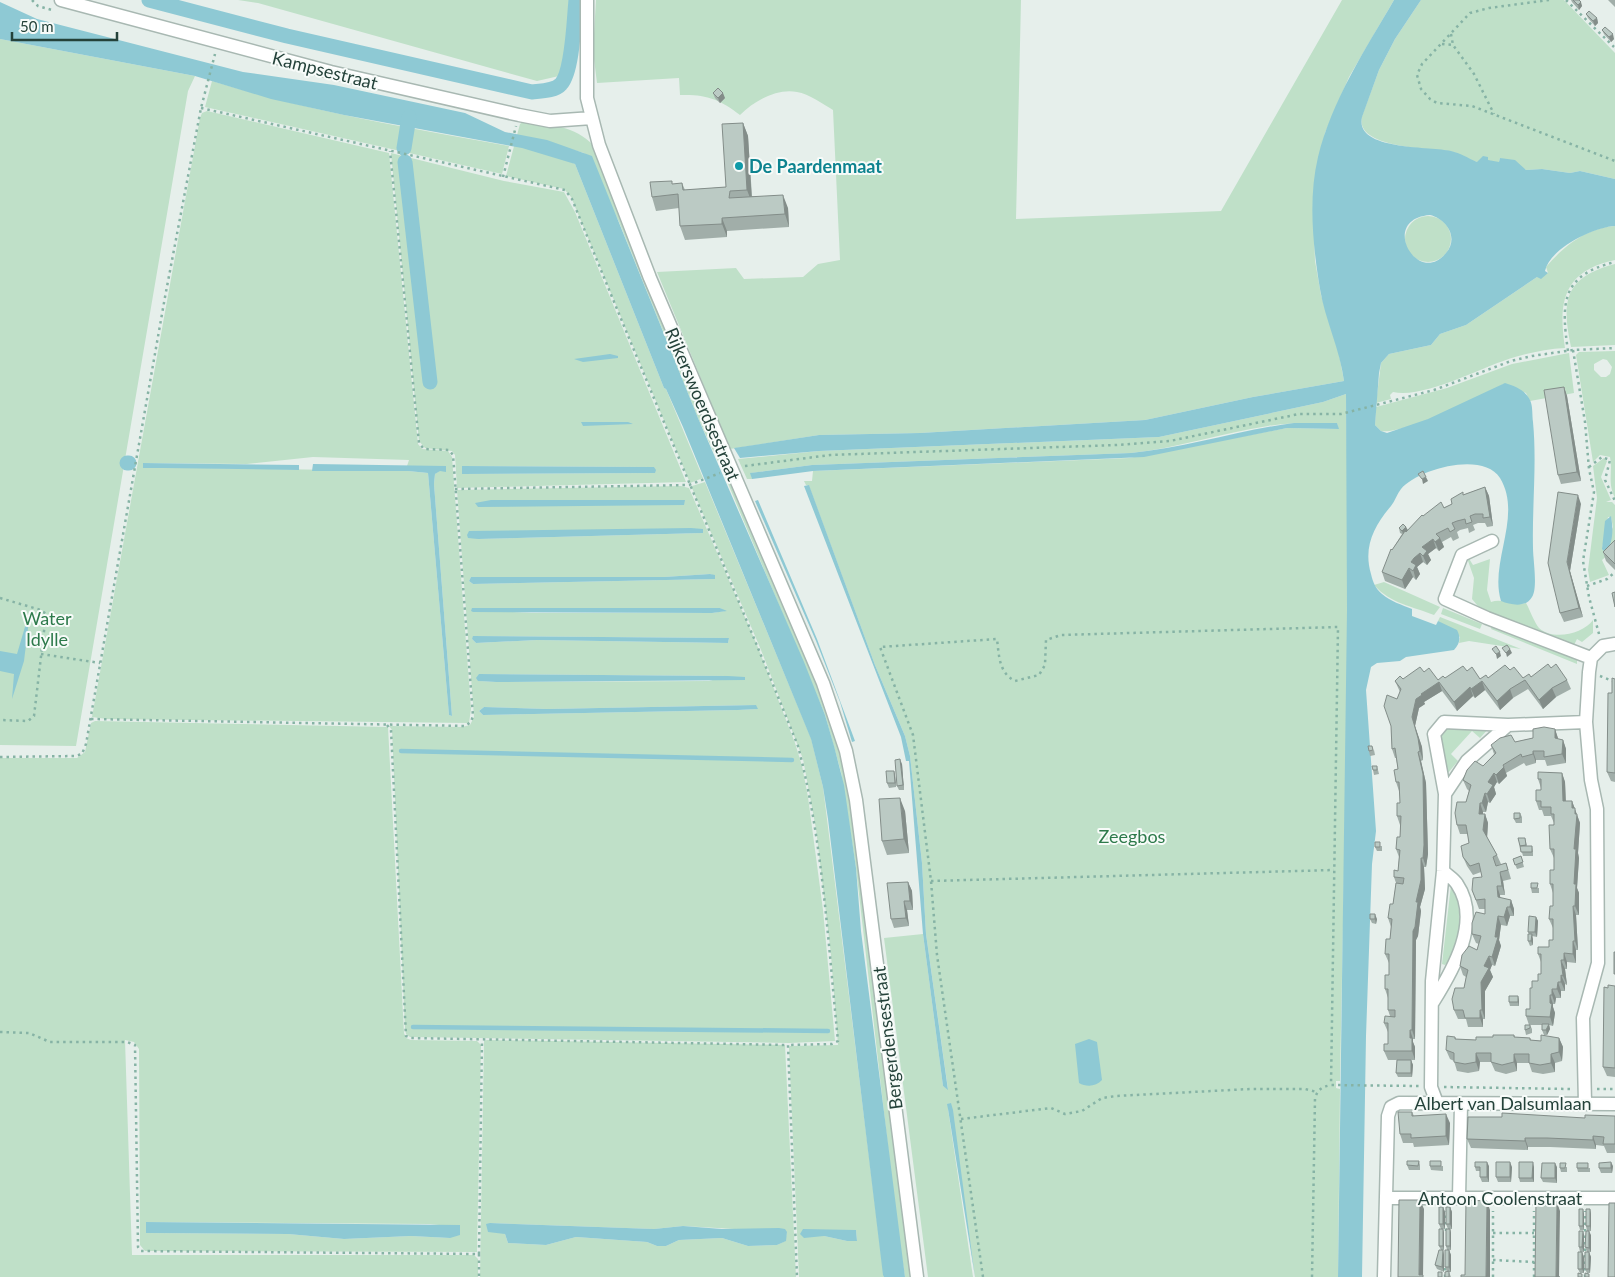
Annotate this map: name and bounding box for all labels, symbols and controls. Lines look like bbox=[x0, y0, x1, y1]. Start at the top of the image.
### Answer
scale bar bbox=[12, 10, 118, 42]
text: 50 m bbox=[20, 17, 54, 35]
street label: Kampsestraat bbox=[270, 46, 381, 94]
place label: De Paardenmaat bbox=[749, 155, 882, 177]
marker: De Paardenmaat bbox=[733, 160, 745, 172]
street label: Rijkerswoerdsestraat bbox=[661, 324, 745, 484]
park label: Water Idylle bbox=[23, 607, 72, 650]
park label: Zeegbos bbox=[1099, 825, 1166, 847]
street label: Bergerdensestraat bbox=[867, 965, 907, 1111]
street label: Albert van Dalsumlaan bbox=[1414, 1092, 1592, 1114]
street label: Antoon Coolenstraat bbox=[1418, 1187, 1583, 1209]

